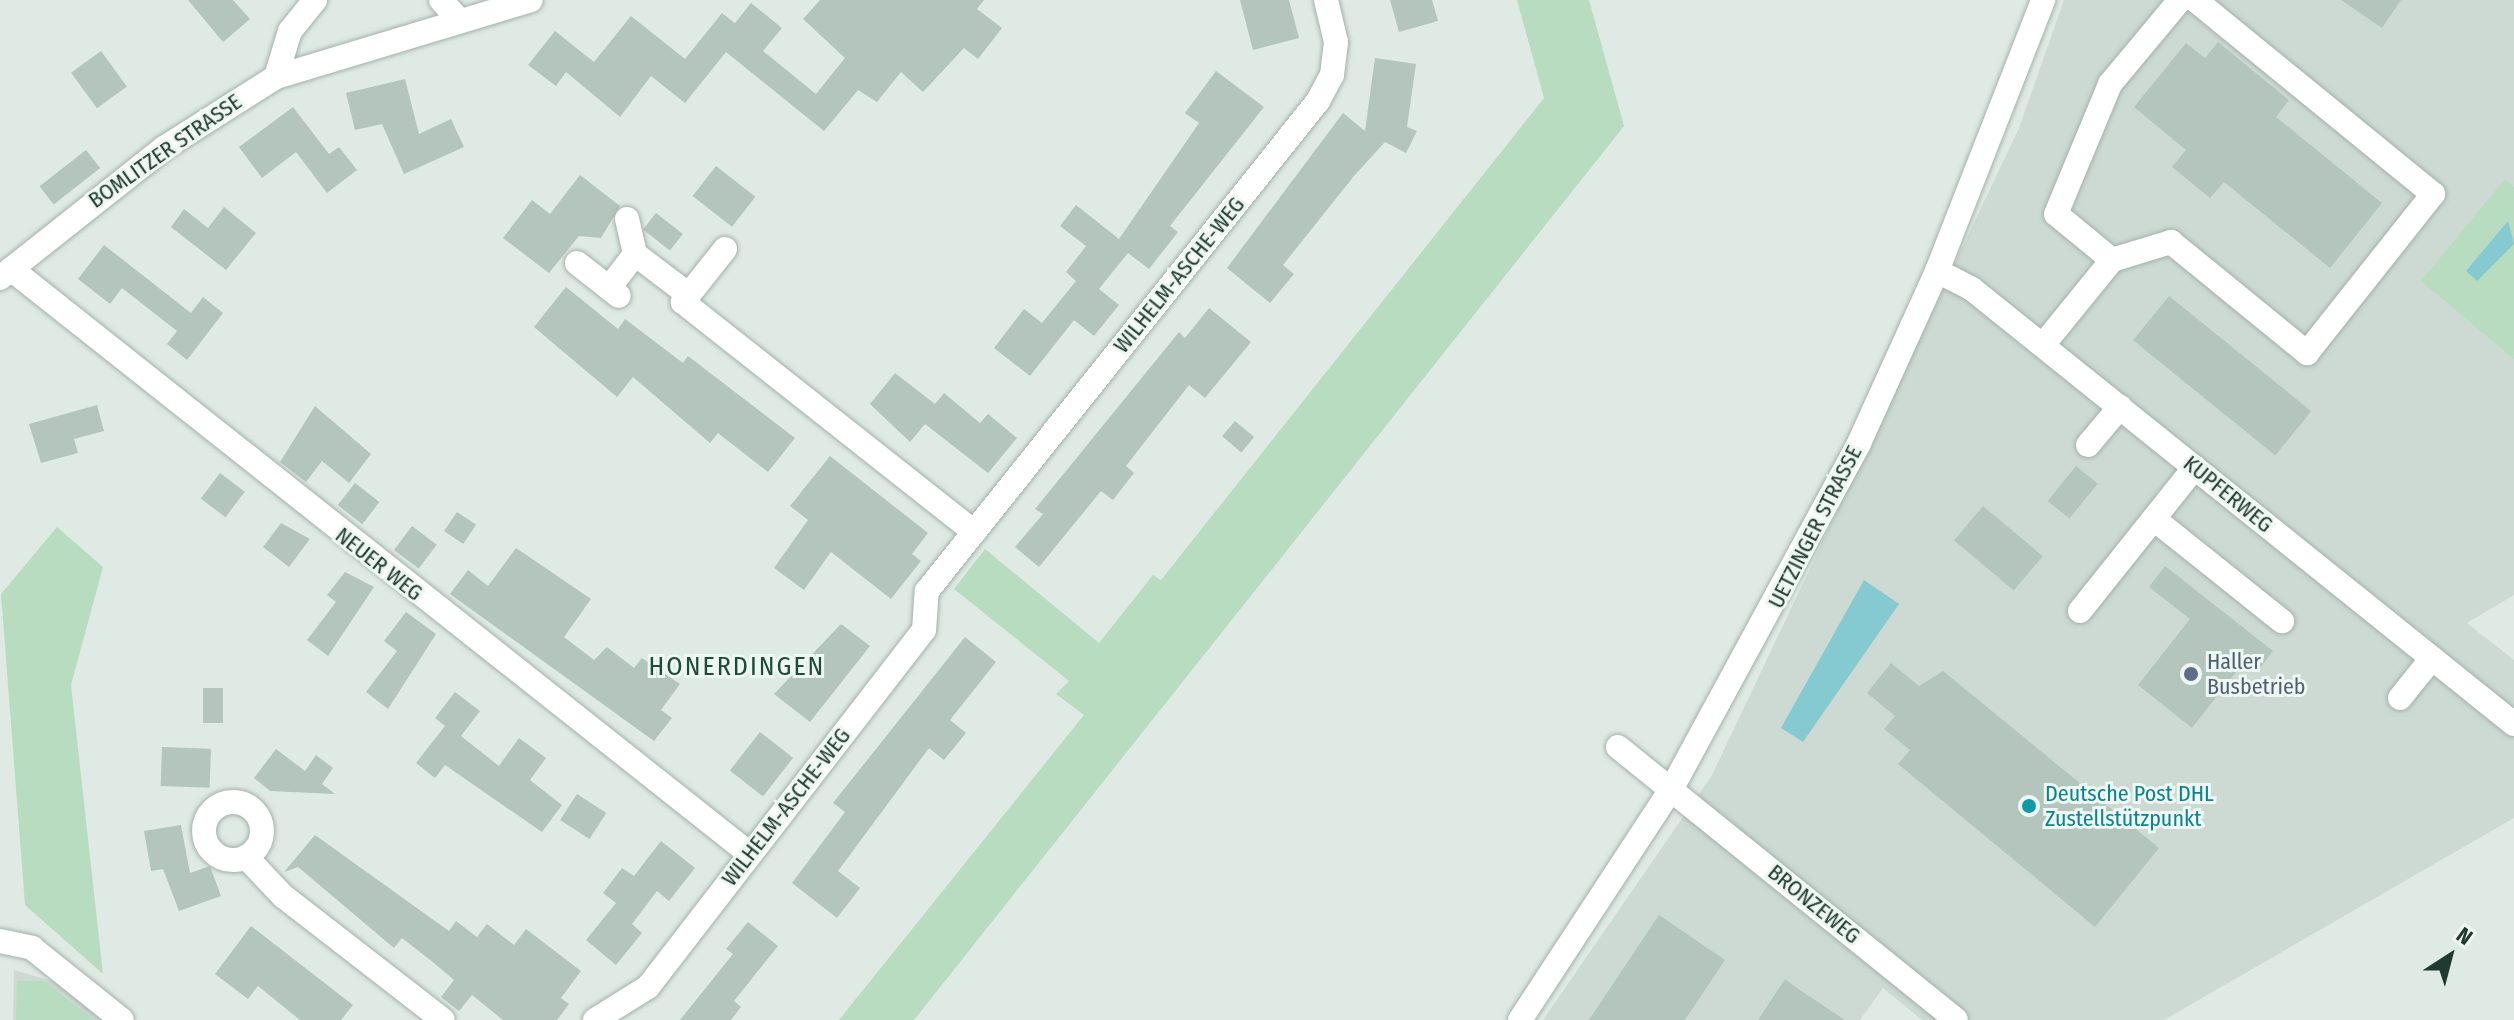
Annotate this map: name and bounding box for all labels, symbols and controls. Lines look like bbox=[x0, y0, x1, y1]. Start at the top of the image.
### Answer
street label: BOMLITZER STRASSE bbox=[83, 88, 247, 214]
street label: WILHELM-ASCHE-WEG bbox=[1108, 192, 1250, 358]
street label: UETZINGER STRASSE bbox=[1763, 441, 1867, 613]
street label: KUPFERWEG bbox=[2178, 450, 2278, 538]
street label: NEUER WEG bbox=[330, 522, 428, 606]
place label: Haller Busbetrieb bbox=[2207, 648, 2305, 700]
district label: HONERDINGEN bbox=[649, 651, 825, 683]
marker: Haller Busbetrieb bbox=[2182, 665, 2200, 683]
street label: WILHELM-ASCHE-WEG bbox=[716, 723, 856, 891]
place label: Deutsche Post DHL Zustellstützpunkt bbox=[2045, 780, 2214, 832]
marker: Deutsche Post DHL Zustellstützpunkt bbox=[2020, 797, 2038, 815]
street label: BRONZEWEG bbox=[1763, 859, 1865, 949]
north arrow bbox=[2410, 916, 2490, 996]
text: N bbox=[2451, 921, 2478, 951]

